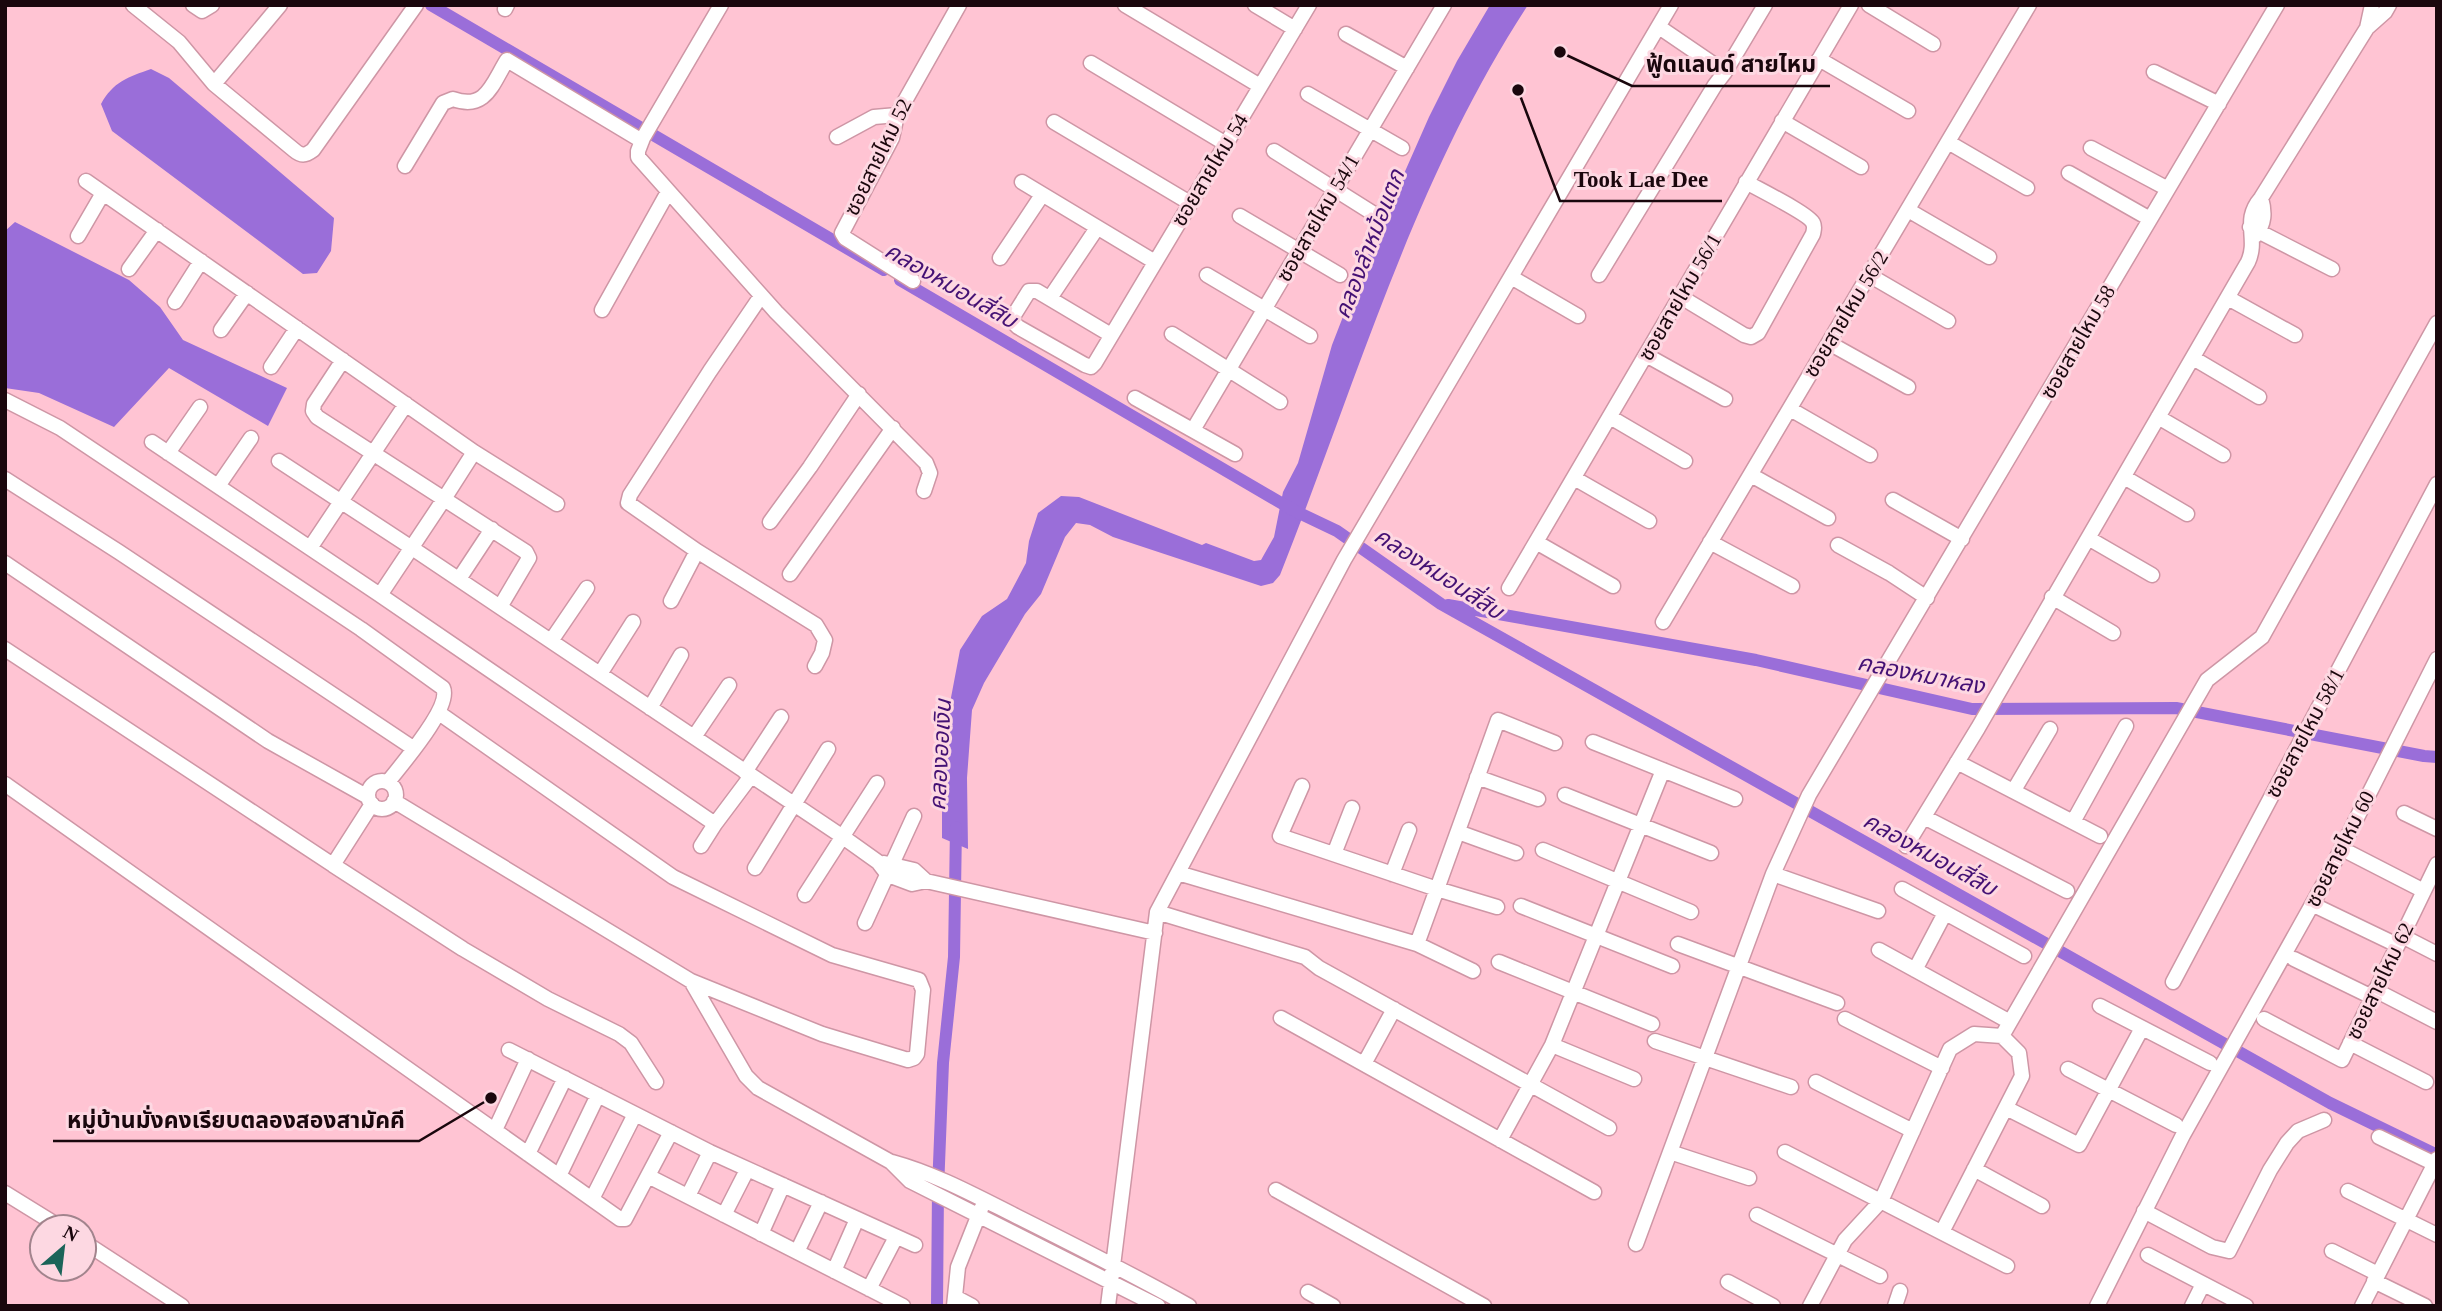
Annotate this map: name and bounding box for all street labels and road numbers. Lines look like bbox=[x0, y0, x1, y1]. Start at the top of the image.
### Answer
street label: ซอยสายไหม 52 bbox=[839, 95, 917, 219]
street label: ซอยสายไหม 54 bbox=[1167, 109, 1253, 231]
street label: ซอยสายไหม 54/1 bbox=[1272, 150, 1364, 286]
street label: ซอยสายไหม 56/1 bbox=[1634, 229, 1726, 365]
street label: ซอยสายไหม 56/2 bbox=[1799, 246, 1893, 382]
street label: ซอยสายไหม 58 bbox=[2036, 281, 2120, 403]
street label: ซอยสายไหม 58/1 bbox=[2261, 664, 2349, 802]
street label: ซอยสายไหม 60 bbox=[2300, 787, 2380, 911]
street label: ซอยสายไหม 62 bbox=[2341, 919, 2419, 1043]

